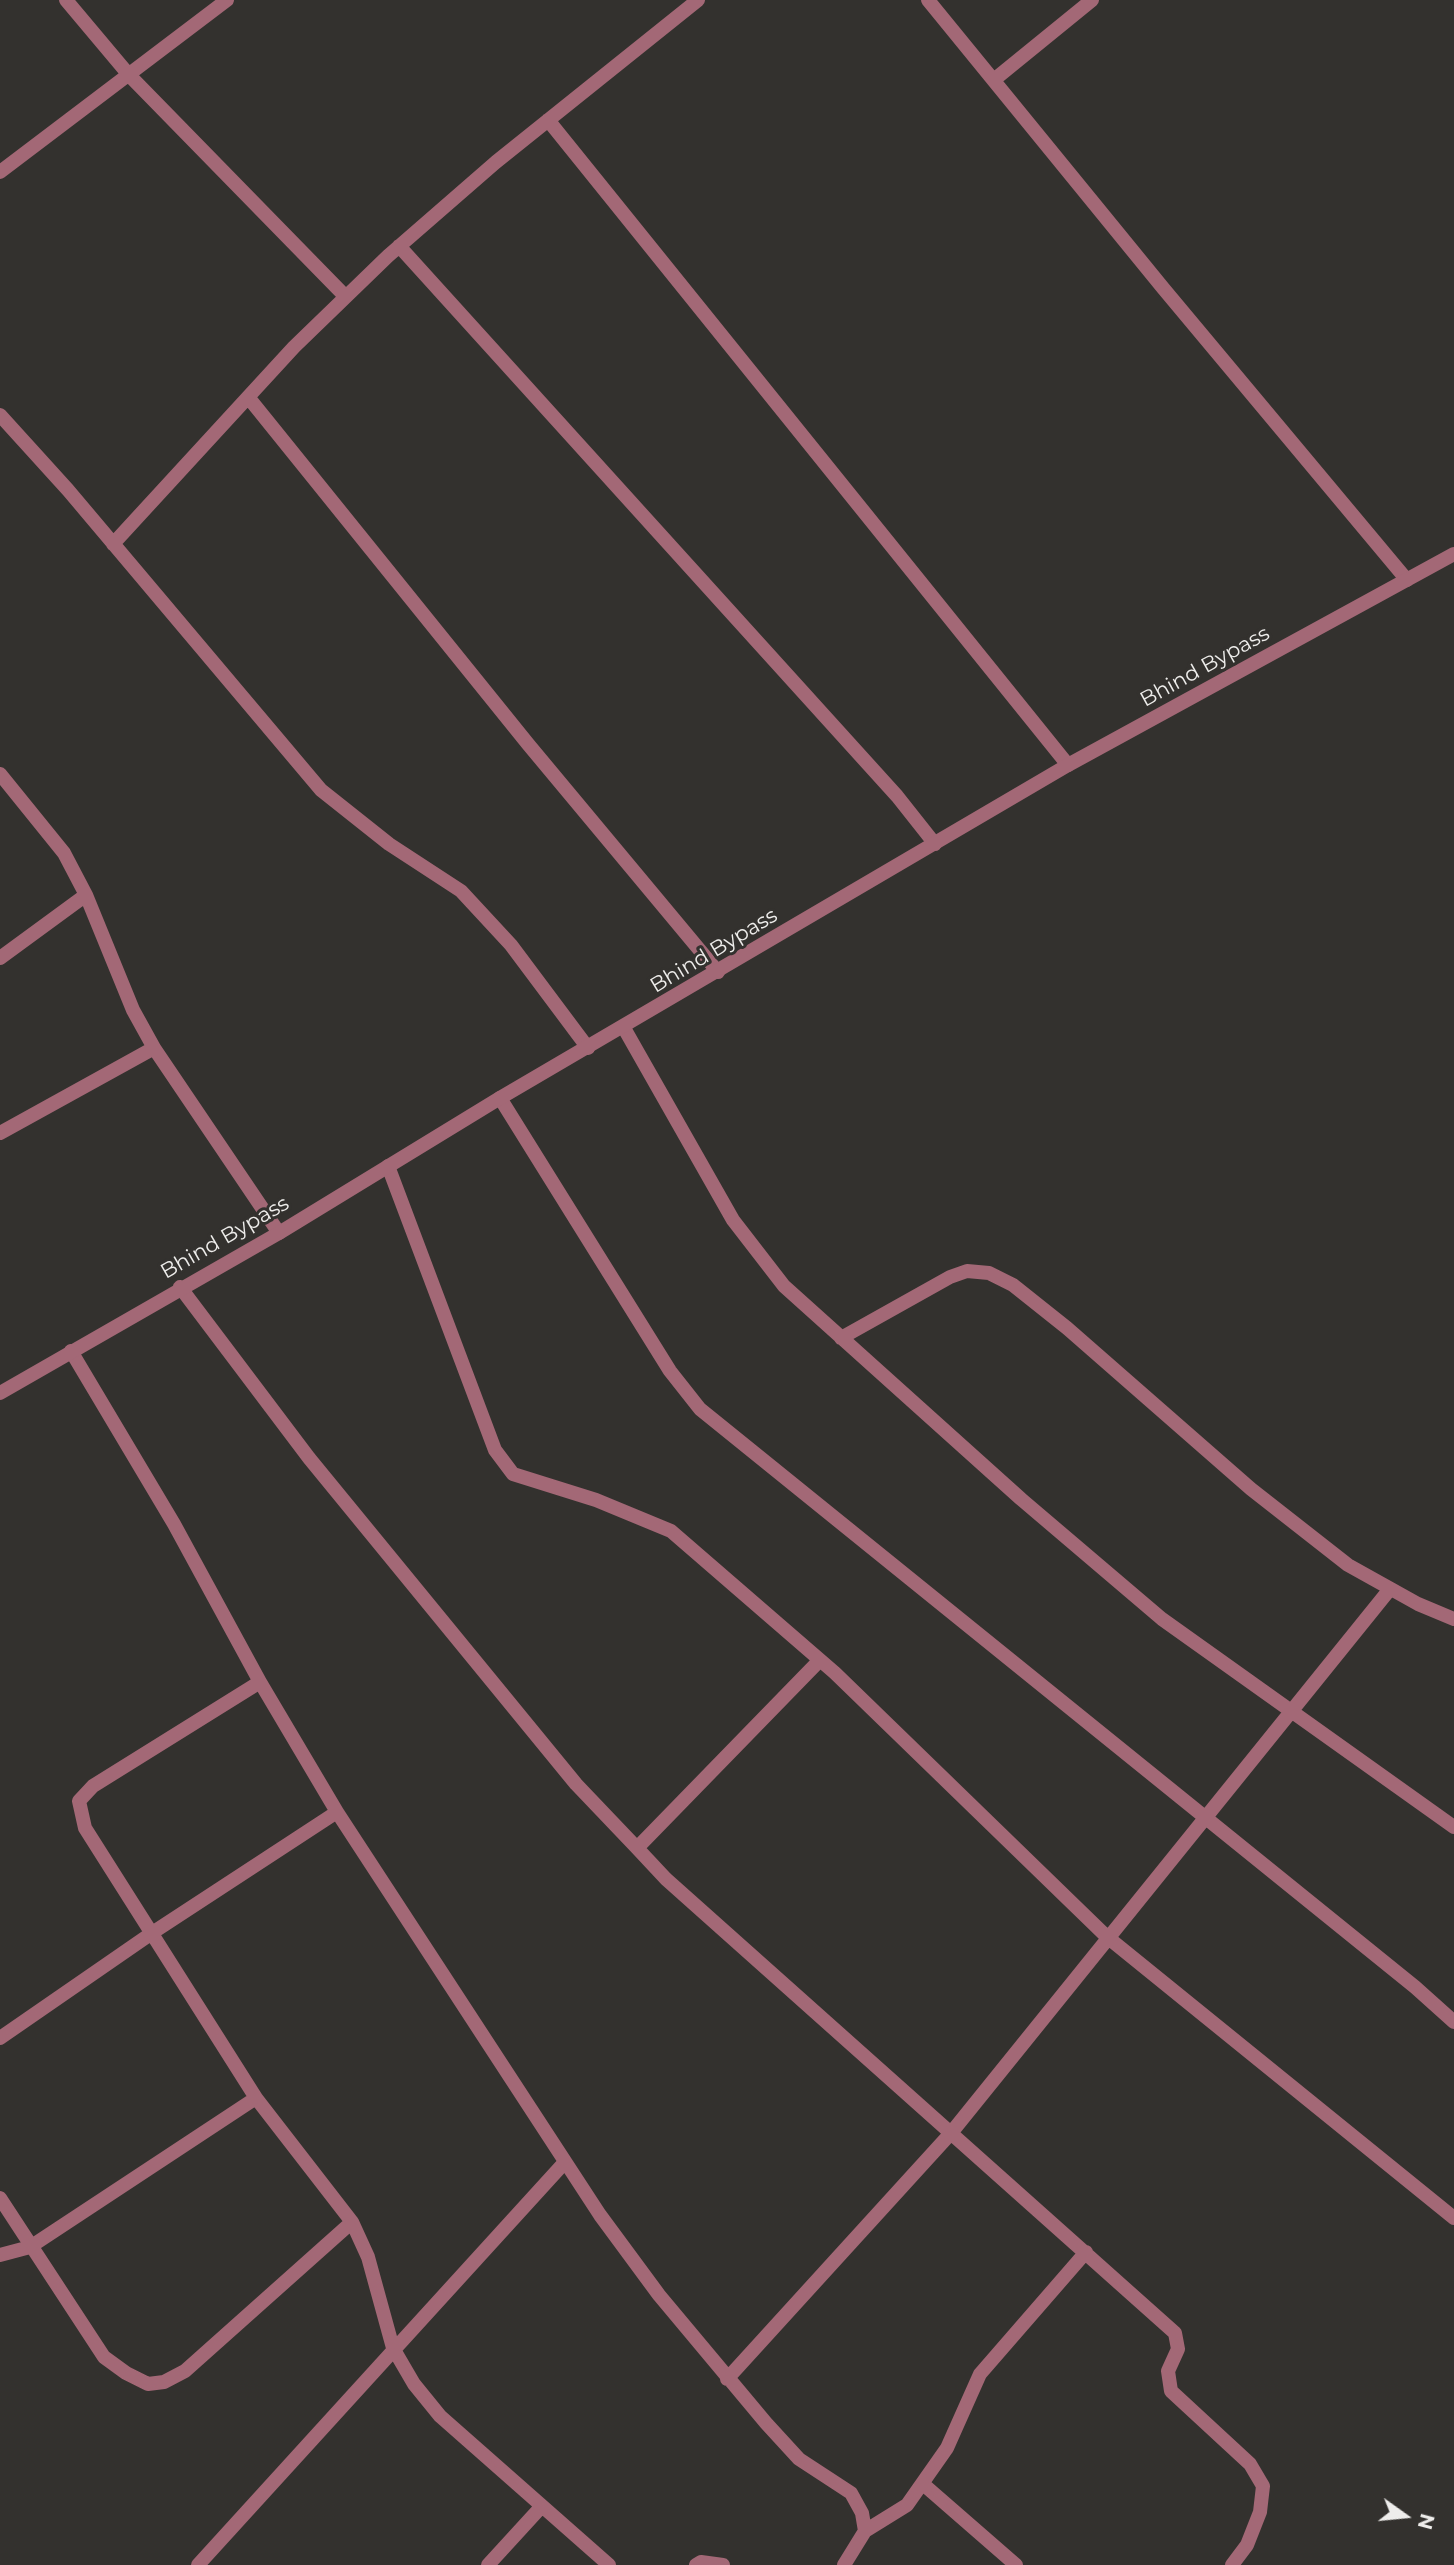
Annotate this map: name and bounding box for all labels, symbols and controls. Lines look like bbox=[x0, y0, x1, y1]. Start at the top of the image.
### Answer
street label: Bhind Bypass bbox=[1136, 621, 1274, 713]
street label: Bhind Bypass bbox=[646, 903, 782, 999]
street label: Bhind Bypass bbox=[156, 1191, 294, 1285]
north arrow bbox=[1370, 2481, 1440, 2551]
text: N bbox=[1413, 2511, 1439, 2532]

